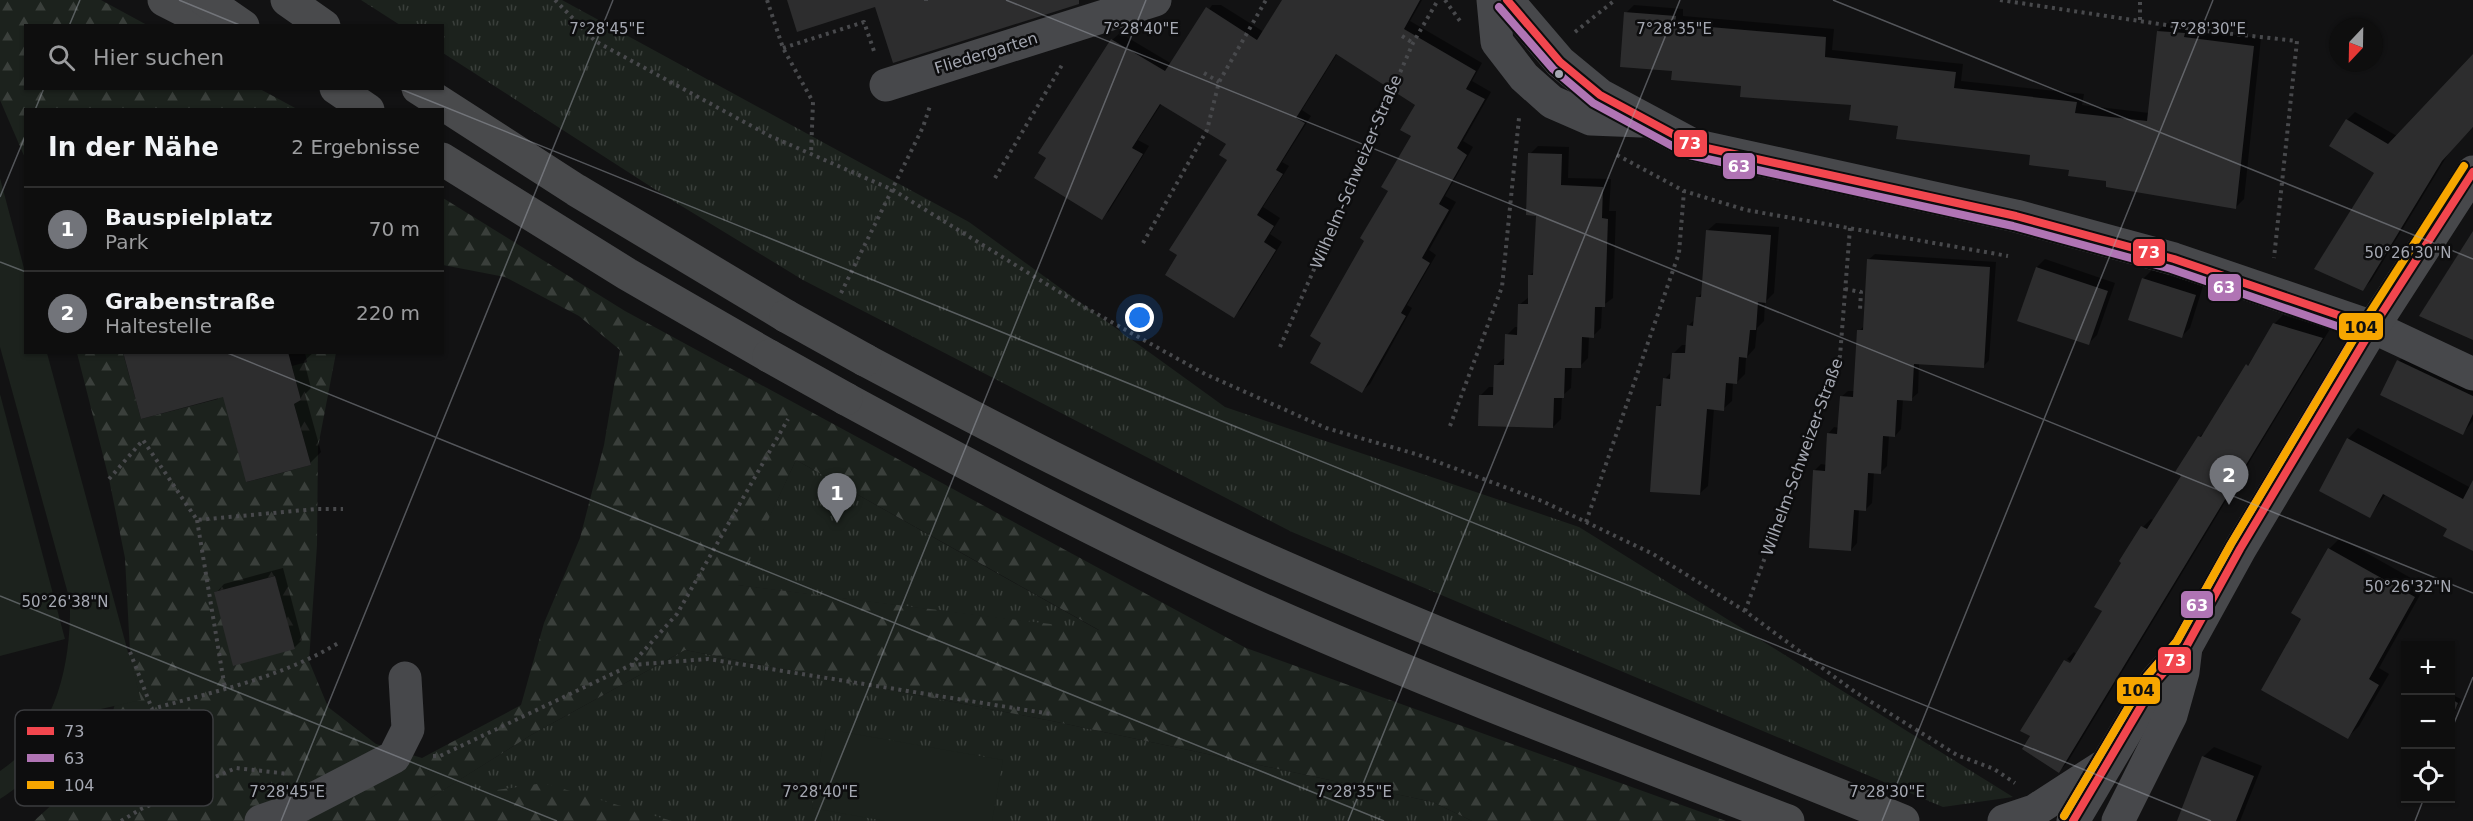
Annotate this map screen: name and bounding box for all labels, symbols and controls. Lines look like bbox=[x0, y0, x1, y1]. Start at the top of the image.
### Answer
north arrow bbox=[2329, 18, 2383, 72]
text: 7°28'45"E bbox=[569, 20, 645, 38]
text: 7°28'40"E bbox=[1103, 20, 1179, 38]
text: 7°28'35"E bbox=[1636, 20, 1712, 38]
text: 7°28'30"E bbox=[2170, 20, 2246, 38]
search box bbox=[24, 24, 444, 90]
street label: Fliedergarten bbox=[932, 28, 1040, 78]
icon: search bbox=[45, 41, 78, 74]
text: Hier suchen bbox=[93, 45, 224, 70]
unlabelled marker bbox=[1553, 68, 1565, 80]
street label: Wilhelm-Schweizer-Straße bbox=[1306, 72, 1406, 272]
line badge: 73 bbox=[1673, 129, 1708, 158]
text: In der Nähe bbox=[48, 132, 219, 162]
text: 73 bbox=[1679, 134, 1701, 153]
text: 2 Ergebnisse bbox=[291, 135, 420, 159]
line badge: 63 bbox=[1722, 152, 1756, 180]
text: 63 bbox=[1728, 157, 1750, 176]
text: Bauspielplatz bbox=[105, 205, 273, 230]
text: 1 bbox=[61, 217, 74, 241]
text: 70 m bbox=[369, 217, 420, 241]
text: Park bbox=[105, 230, 148, 254]
line badge: 73 bbox=[2132, 238, 2166, 267]
text: 73 bbox=[2138, 243, 2160, 262]
text: 50°26'30"N bbox=[2364, 244, 2452, 262]
line badge: 63 bbox=[2207, 273, 2242, 302]
text: 63 bbox=[2213, 278, 2235, 297]
text: Grabenstraße bbox=[105, 289, 275, 314]
text: 2 bbox=[61, 301, 74, 325]
text: 220 m bbox=[356, 301, 420, 325]
your location bbox=[1125, 303, 1154, 332]
line badge: 104 bbox=[2338, 312, 2384, 341]
text: Haltestelle bbox=[105, 314, 212, 338]
text: 104 bbox=[2344, 318, 2378, 337]
street label: Wilhelm-Schweizer-Straße bbox=[1757, 356, 1847, 558]
pin: 2 bbox=[2210, 456, 2248, 505]
pin: 1 bbox=[818, 474, 856, 523]
text: 50°26'32"N bbox=[2364, 578, 2452, 596]
line badge: 63 bbox=[2180, 590, 2214, 619]
text: 50°26'38"N bbox=[21, 593, 109, 611]
text: 63 bbox=[2186, 596, 2208, 615]
map controls bbox=[2401, 641, 2455, 803]
button: + bbox=[2401, 641, 2455, 695]
line badge: 73 bbox=[2157, 646, 2192, 674]
text: 73 bbox=[2164, 651, 2186, 670]
line badge: 104 bbox=[2116, 676, 2161, 705]
text: 104 bbox=[2121, 681, 2155, 700]
button: − bbox=[2401, 695, 2455, 749]
legend bbox=[15, 710, 213, 806]
text: 73 bbox=[64, 722, 84, 741]
text: 63 bbox=[64, 749, 84, 768]
button: locate bbox=[2401, 749, 2455, 803]
text: 104 bbox=[64, 776, 95, 795]
text: 7°28'45"E bbox=[249, 783, 325, 801]
text: 7°28'40"E bbox=[782, 783, 858, 801]
text: 7°28'35"E bbox=[1316, 783, 1392, 801]
text: 7°28'30"E bbox=[1849, 783, 1925, 801]

